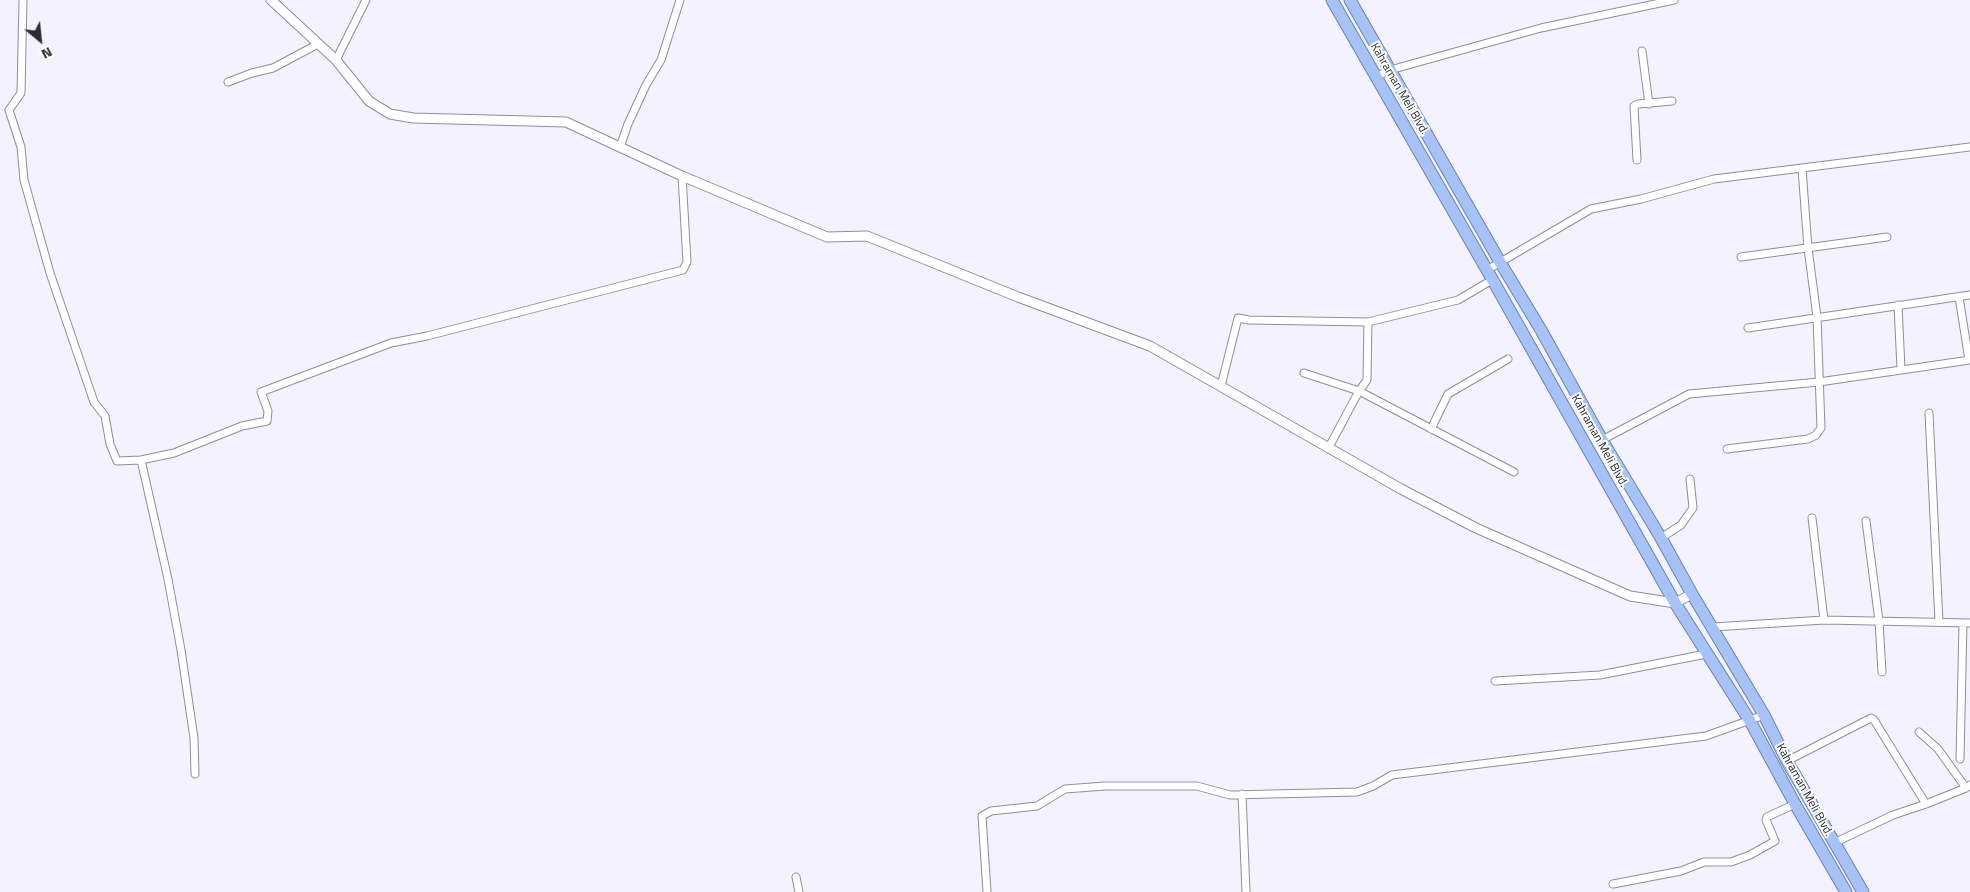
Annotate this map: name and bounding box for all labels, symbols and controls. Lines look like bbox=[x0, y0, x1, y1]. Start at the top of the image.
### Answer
north arrow bbox=[15, 15, 65, 65]
street label: Kahraman Meli Blvd. bbox=[1367, 41, 1431, 137]
text: N bbox=[38, 42, 56, 65]
street label: Kahraman Meli Blvd. bbox=[1568, 392, 1630, 490]
street label: Kahraman Meli Blvd. bbox=[1773, 741, 1835, 839]

